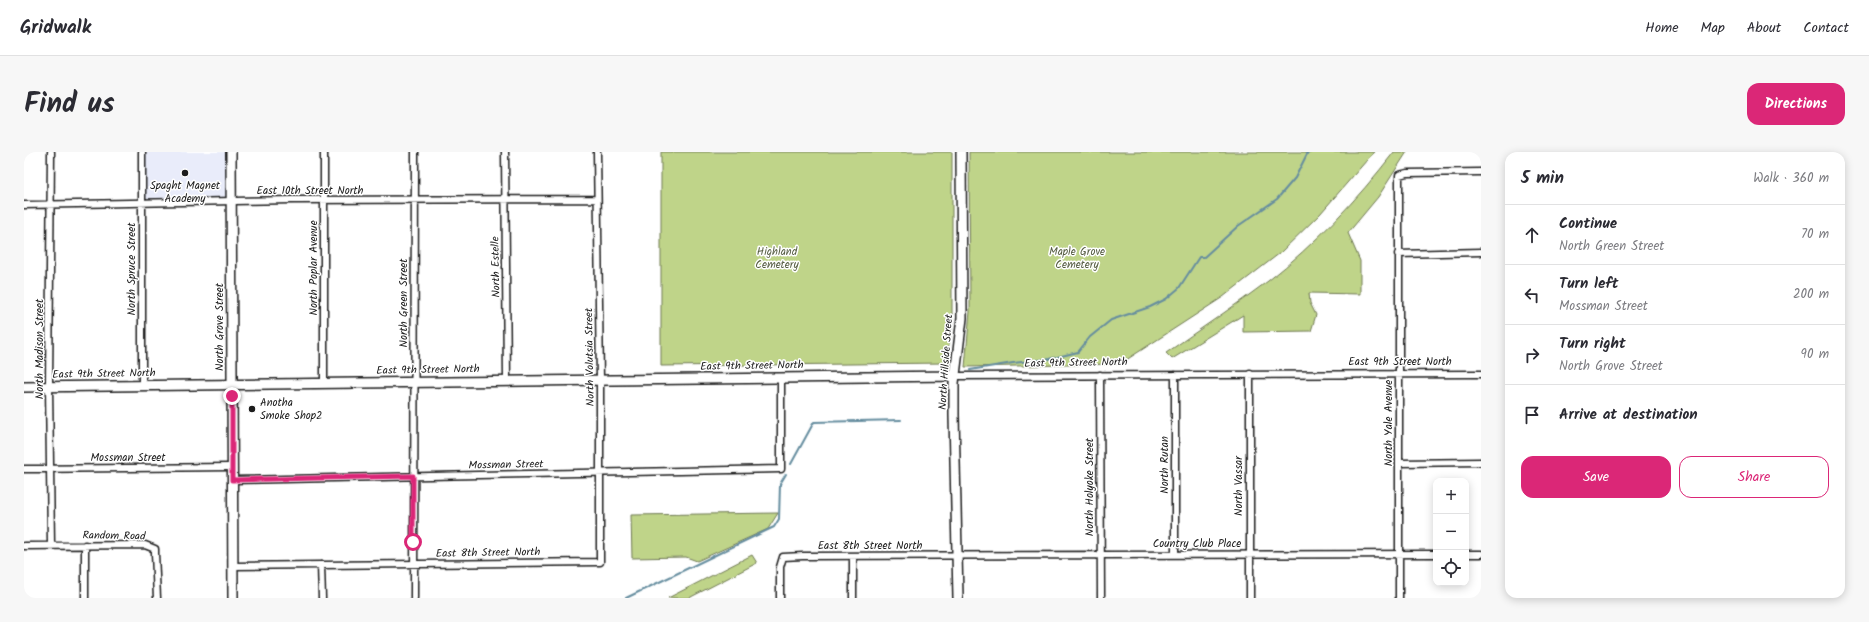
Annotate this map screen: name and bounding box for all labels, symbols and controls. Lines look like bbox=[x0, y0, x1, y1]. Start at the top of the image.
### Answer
text: Gridwalk bbox=[20, 13, 91, 43]
text: Home bbox=[1645, 17, 1679, 39]
text: Map bbox=[1701, 17, 1725, 39]
text: About bbox=[1747, 17, 1781, 39]
text: Contact bbox=[1803, 17, 1849, 39]
text: Find us bbox=[24, 82, 115, 127]
button: Directions bbox=[1747, 83, 1845, 125]
text: 5 min bbox=[1521, 165, 1564, 192]
marker: Spaght Magnet Academy bbox=[180, 168, 190, 178]
text: Walk · 360 m bbox=[1753, 168, 1829, 189]
place label: Spaght Magnet Academy bbox=[150, 177, 221, 208]
street label: East 10th Street North bbox=[257, 182, 364, 200]
text: Continue bbox=[1559, 212, 1617, 236]
street label: North Poplar Avenue bbox=[305, 220, 323, 316]
street label: North Spruce Street bbox=[123, 222, 141, 315]
icon: ahead bbox=[1521, 224, 1543, 246]
text: 70 m bbox=[1801, 224, 1829, 245]
street label: North Estelle bbox=[486, 236, 506, 298]
text: North Green Street bbox=[1559, 236, 1664, 257]
park label: Highland Cemetery bbox=[755, 243, 799, 274]
park label: Maple Grove Cemetery bbox=[1049, 243, 1105, 274]
street label: North Green Street bbox=[395, 258, 413, 348]
text: Turn left bbox=[1559, 272, 1619, 296]
street label: North Grove Street bbox=[211, 282, 229, 371]
icon: left bbox=[1521, 284, 1543, 306]
text: 200 m bbox=[1793, 284, 1829, 305]
text: Mossman Street bbox=[1559, 296, 1648, 317]
street label: North Madison Street bbox=[31, 298, 49, 399]
street label: North Volutsia Street bbox=[580, 307, 600, 406]
street label: North Hillside Street bbox=[934, 313, 958, 411]
text: Turn right bbox=[1559, 332, 1626, 356]
icon: right bbox=[1521, 344, 1543, 366]
text: 90 m bbox=[1801, 344, 1829, 365]
street label: East 9th Street North bbox=[1024, 353, 1128, 373]
street label: East 9th Street North bbox=[1348, 353, 1452, 371]
street label: East 9th Street North bbox=[700, 356, 804, 376]
text: North Grove Street bbox=[1559, 356, 1663, 377]
street label: East 9th Street North bbox=[376, 360, 480, 380]
street label: East 9th Street North bbox=[52, 364, 156, 384]
street label: North Yale Avenue bbox=[1380, 380, 1398, 466]
route end bbox=[223, 387, 241, 405]
place label: Anotha Smoke Shop2 bbox=[260, 394, 322, 425]
text: Arrive at destination bbox=[1559, 403, 1698, 427]
marker: Anotha Smoke Shop2 bbox=[247, 404, 257, 414]
icon: arrive bbox=[1521, 404, 1543, 426]
street label: North Rutan bbox=[1156, 436, 1174, 494]
street label: North Holyoke Street bbox=[1081, 437, 1099, 536]
street label: Mossman Street bbox=[90, 449, 166, 467]
street label: Mossman Street bbox=[468, 455, 544, 475]
street label: North Vassar bbox=[1230, 455, 1248, 516]
button: Save bbox=[1521, 456, 1671, 498]
button: Share bbox=[1679, 456, 1829, 498]
map controls bbox=[1433, 478, 1469, 586]
button: + bbox=[1433, 478, 1469, 514]
button: − bbox=[1433, 514, 1469, 550]
street label: Random Road bbox=[82, 526, 146, 546]
route start bbox=[404, 533, 422, 551]
street label: Country Club Place bbox=[1153, 535, 1241, 553]
street label: East 8th Street North bbox=[818, 537, 922, 555]
street label: East 8th Street North bbox=[436, 543, 541, 563]
button: locate bbox=[1433, 550, 1469, 586]

